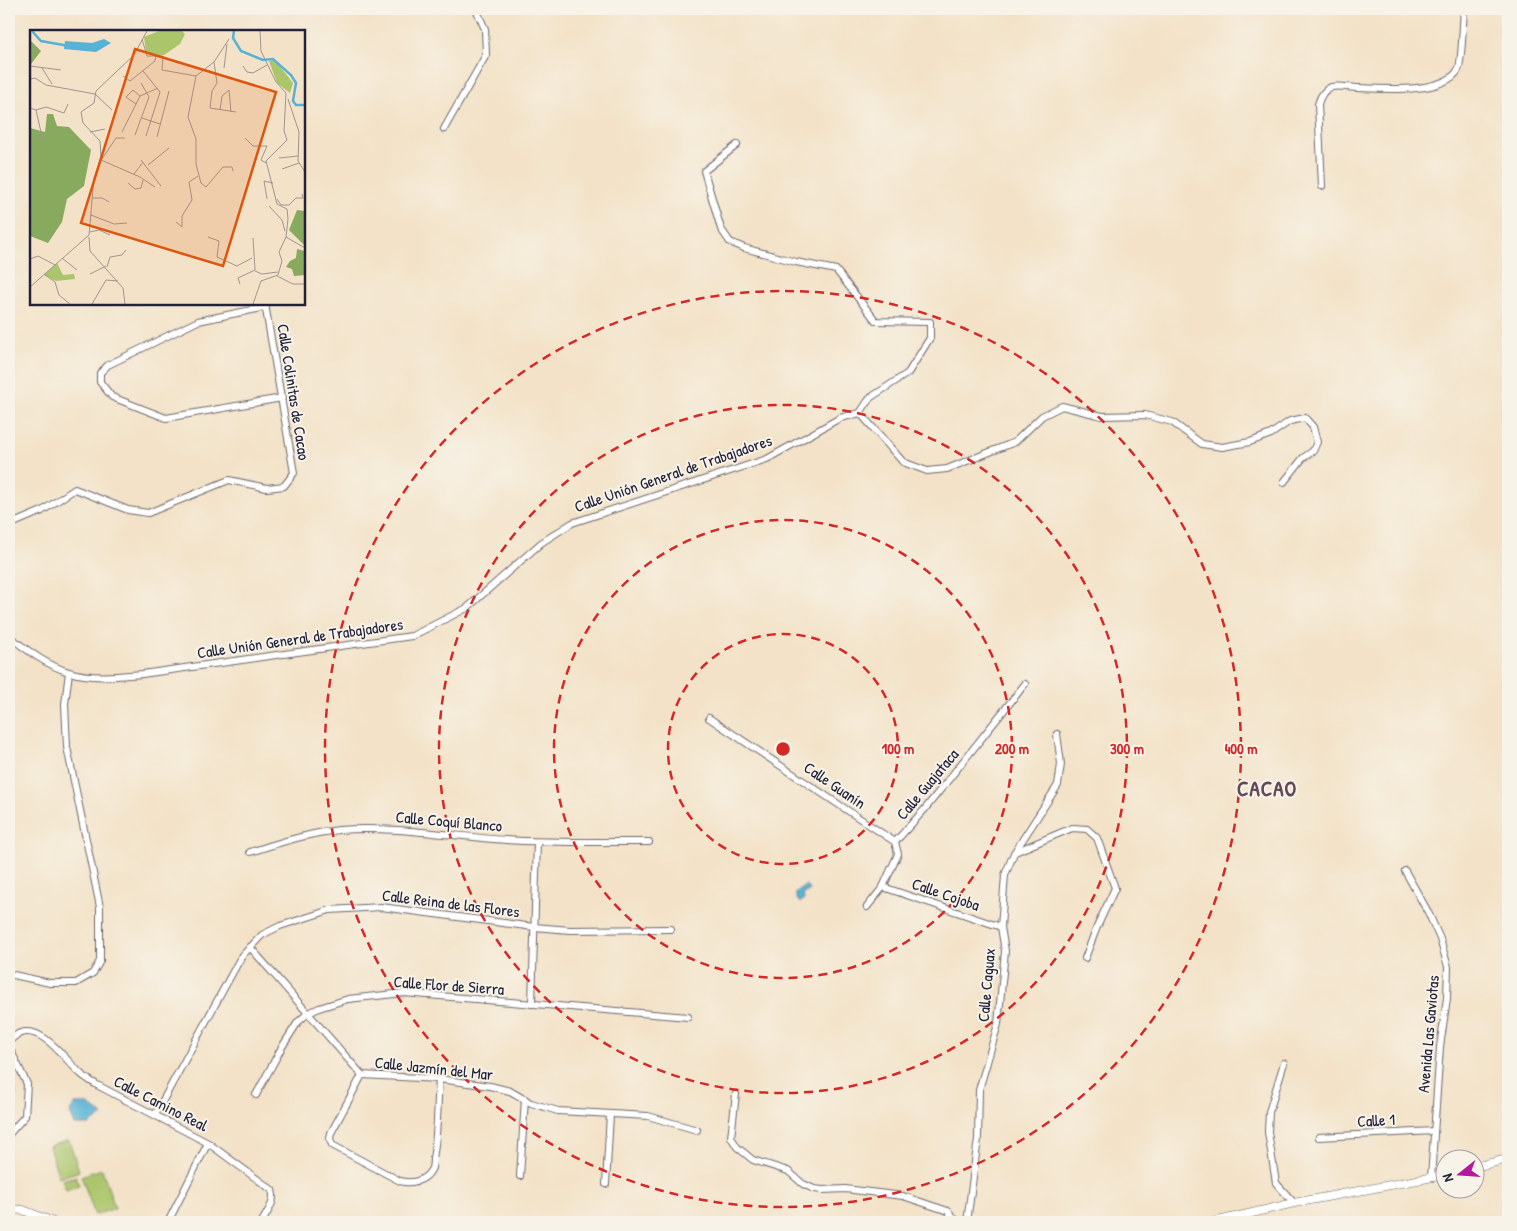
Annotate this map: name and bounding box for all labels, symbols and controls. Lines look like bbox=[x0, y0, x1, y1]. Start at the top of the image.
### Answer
inset map bbox=[30, 30, 305, 305]
street label: Calle Colinitas de Cacao bbox=[272, 322, 316, 462]
street label: Calle Unión General de Trabajadores bbox=[571, 429, 775, 517]
street label: Calle Unión General de Trabajadores bbox=[196, 613, 404, 663]
text: 100 m bbox=[882, 738, 914, 759]
text: 200 m bbox=[995, 738, 1029, 759]
text: 300 m bbox=[1110, 738, 1144, 759]
text: 400 m bbox=[1225, 738, 1257, 759]
centre of rings bbox=[774, 740, 792, 758]
street label: Calle Guajataca bbox=[891, 744, 963, 824]
street label: Calle Guanín bbox=[800, 756, 870, 814]
district label: CACAO bbox=[1237, 774, 1297, 803]
street label: Calle Coquí Blanco bbox=[395, 805, 504, 837]
street label: Calle Cojoba bbox=[909, 872, 983, 916]
street label: Calle Reina de las Flores bbox=[381, 884, 521, 922]
street label: Calle Caguax bbox=[972, 947, 1000, 1023]
street label: Calle Flor de Sierra bbox=[393, 970, 505, 1000]
street label: Avenida Las Gaviotas bbox=[1412, 974, 1444, 1094]
street label: Calle Jazmín del Mar bbox=[374, 1051, 494, 1085]
street label: Calle Camino Real bbox=[110, 1070, 213, 1137]
street label: Calle 1 bbox=[1357, 1108, 1396, 1132]
north arrow bbox=[1434, 1148, 1484, 1198]
text: N bbox=[1437, 1171, 1457, 1184]

